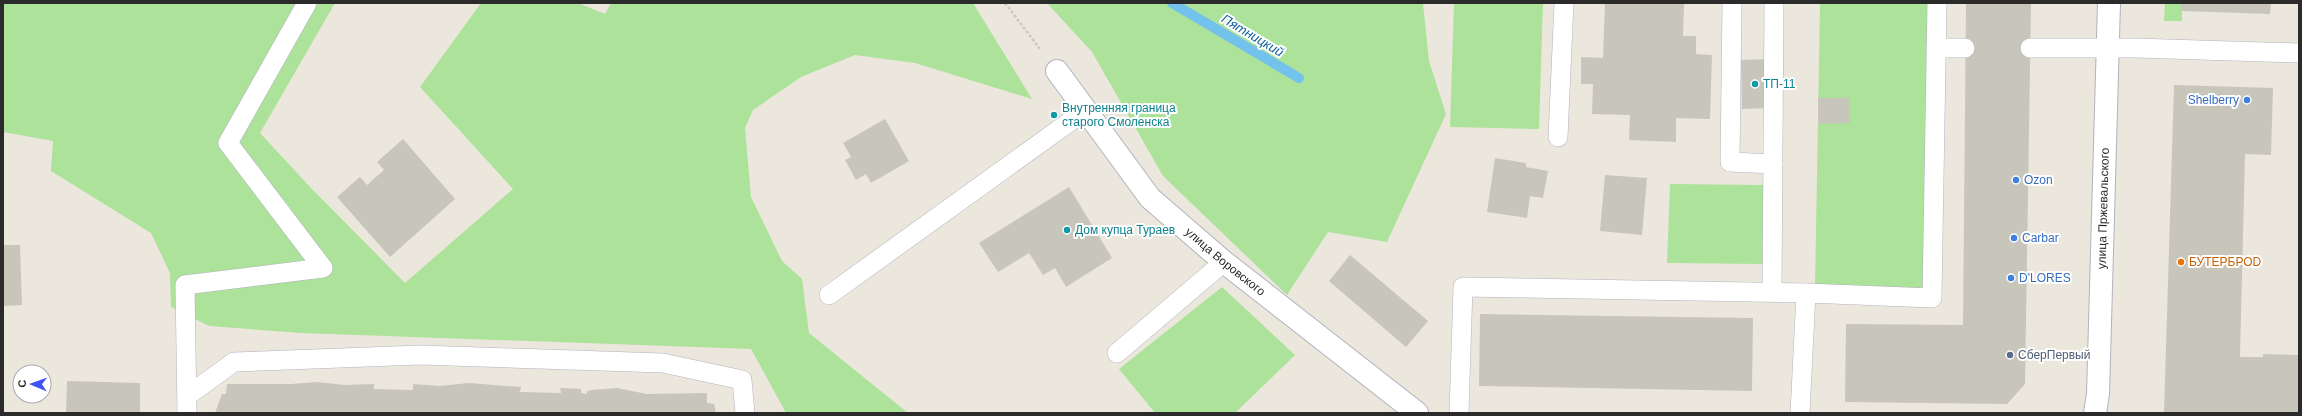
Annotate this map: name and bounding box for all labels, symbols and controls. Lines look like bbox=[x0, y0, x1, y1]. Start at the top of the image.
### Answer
water label: Пятницкий bbox=[1219, 11, 1286, 60]
place label: ТП-11 bbox=[1763, 77, 1796, 91]
marker: ТП-11 bbox=[1750, 79, 1760, 89]
place label: Shelberry bbox=[2188, 93, 2239, 107]
marker: Shelberry bbox=[2242, 95, 2252, 105]
place label: Внутренняя граница старого Смоленска bbox=[1062, 101, 1176, 129]
marker: Внутренняя граница старого Смоленска bbox=[1049, 110, 1059, 120]
street label: улица Пржевальского bbox=[2095, 147, 2112, 269]
place label: Ozon bbox=[2024, 173, 2053, 187]
marker: Ozon bbox=[2011, 175, 2021, 185]
place label: Дом купца Тураев bbox=[1075, 223, 1175, 237]
marker: Дом купца Тураев bbox=[1062, 225, 1072, 235]
street label: улица Воровского bbox=[1182, 225, 1268, 299]
place label: Carbar bbox=[2022, 231, 2059, 245]
marker: Carbar bbox=[2009, 233, 2019, 243]
place label: БУТЕРБРОD bbox=[2189, 255, 2262, 269]
marker: БУТЕРБРОD bbox=[2176, 257, 2186, 267]
place label: D'LORES bbox=[2019, 271, 2071, 285]
marker: D'LORES bbox=[2006, 273, 2016, 283]
place label: СберПервый bbox=[2018, 348, 2090, 362]
marker: СберПервый bbox=[2005, 350, 2015, 360]
north arrow bbox=[12, 364, 52, 404]
text: С bbox=[16, 379, 28, 388]

